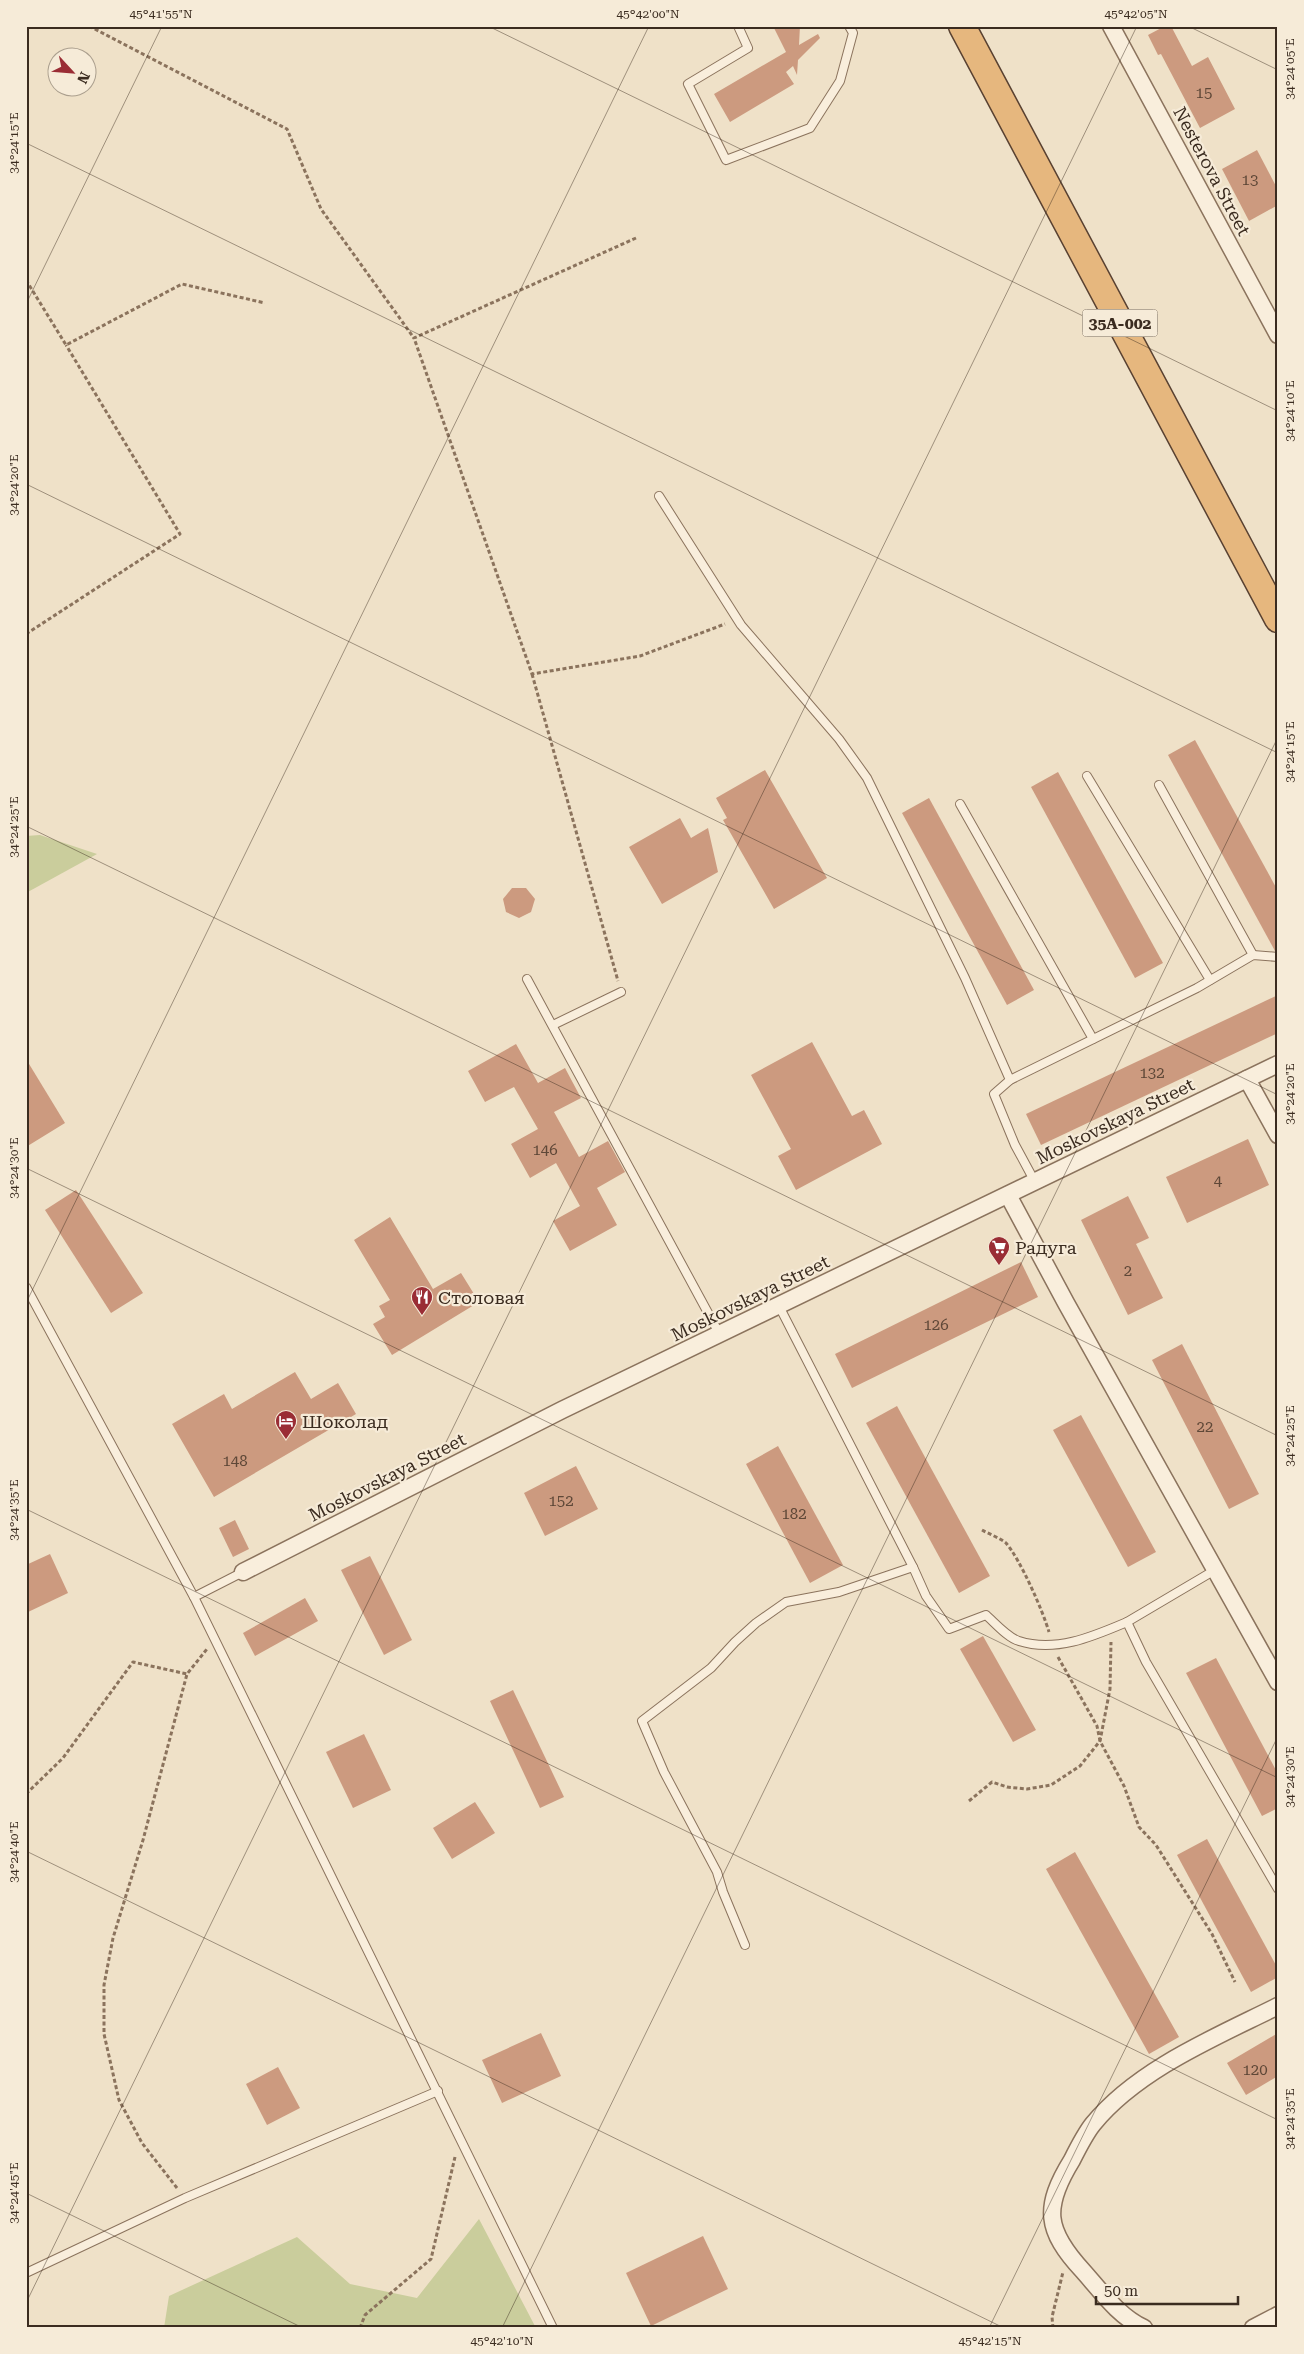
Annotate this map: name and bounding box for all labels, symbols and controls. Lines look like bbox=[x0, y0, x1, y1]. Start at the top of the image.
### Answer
text: 45°41'55"N bbox=[129, 7, 193, 21]
text: 45°42'00"N bbox=[616, 7, 680, 21]
text: 45°42'05"N bbox=[1104, 7, 1168, 21]
text: 34°24'05"E bbox=[1283, 38, 1297, 100]
north arrow bbox=[48, 48, 98, 98]
text: N bbox=[74, 69, 93, 86]
house number: 15 bbox=[1196, 84, 1212, 102]
street label: Nesterova Street bbox=[1169, 103, 1255, 239]
text: 34°24'15"E bbox=[7, 112, 21, 174]
house number: 13 bbox=[1242, 171, 1258, 189]
road number: 35А-002 bbox=[1082, 309, 1158, 336]
text: 34°24'10"E bbox=[1283, 380, 1297, 442]
text: 34°24'20"E bbox=[7, 454, 21, 516]
text: 34°24'15"E bbox=[1283, 721, 1297, 783]
text: 34°24'25"E bbox=[7, 796, 21, 858]
text: 34°24'20"E bbox=[1283, 1063, 1297, 1125]
house number: 132 bbox=[1139, 1064, 1165, 1082]
street label: Moskovskaya Street bbox=[1033, 1073, 1198, 1168]
text: 34°24'30"E bbox=[7, 1137, 21, 1199]
house number: 146 bbox=[532, 1141, 558, 1159]
house number: 4 bbox=[1214, 1172, 1223, 1190]
supermarket icon: Радуга bbox=[987, 1235, 1011, 1266]
place label: Радуга bbox=[1015, 1237, 1077, 1258]
street label: Moskovskaya Street bbox=[668, 1250, 833, 1345]
house number: 2 bbox=[1124, 1262, 1132, 1280]
restaurant icon: Столовая bbox=[410, 1285, 434, 1316]
place label: Столовая bbox=[438, 1287, 525, 1308]
house number: 126 bbox=[923, 1316, 949, 1334]
text: 34°24'25"E bbox=[1283, 1405, 1297, 1467]
hotel icon: Шоколад bbox=[274, 1409, 298, 1440]
place label: Шоколад bbox=[302, 1411, 388, 1432]
house number: 22 bbox=[1197, 1418, 1213, 1436]
street label: Moskovskaya Street bbox=[305, 1428, 469, 1526]
house number: 148 bbox=[222, 1452, 248, 1470]
text: 34°24'35"E bbox=[7, 1479, 21, 1541]
house number: 152 bbox=[548, 1492, 574, 1510]
house number: 182 bbox=[781, 1505, 807, 1523]
text: 34°24'30"E bbox=[1283, 1746, 1297, 1808]
text: 34°24'40"E bbox=[7, 1821, 21, 1883]
house number: 120 bbox=[1242, 2061, 1268, 2079]
text: 34°24'35"E bbox=[1283, 2088, 1297, 2150]
text: 34°24'45"E bbox=[7, 2162, 21, 2224]
scale bar bbox=[1096, 2274, 1239, 2306]
text: 50 m bbox=[1104, 2282, 1139, 2300]
text: 45°42'10"N bbox=[470, 2334, 534, 2348]
text: 45°42'15"N bbox=[958, 2334, 1022, 2348]

